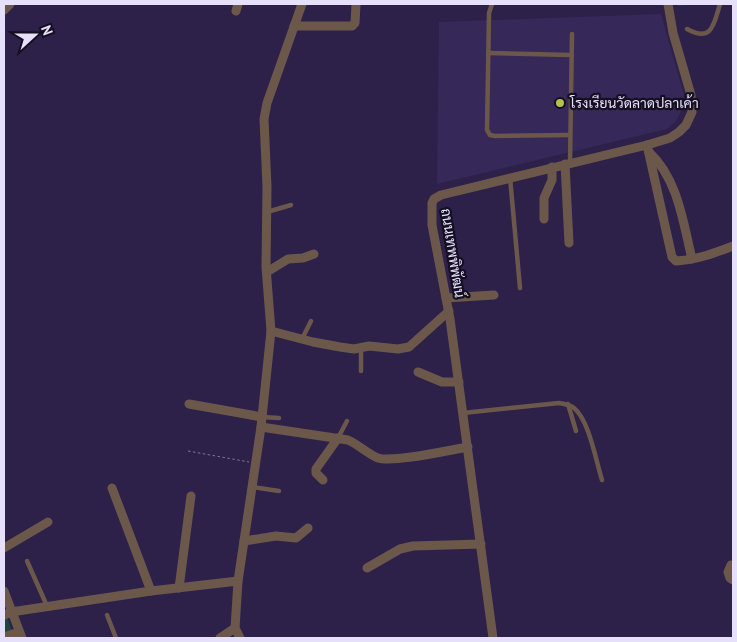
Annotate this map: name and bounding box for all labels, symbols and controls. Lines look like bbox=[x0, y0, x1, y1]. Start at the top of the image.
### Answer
north arrow bbox=[10, 10, 60, 60]
text: N bbox=[37, 23, 57, 38]
place label: โรงเรียนวัดลาดปลาเค้า bbox=[569, 94, 699, 112]
marker: โรงเรียนวัดลาดปลาเค้า bbox=[554, 97, 566, 109]
street label: ถนนเทพพิพัฒน์ bbox=[437, 207, 469, 299]

